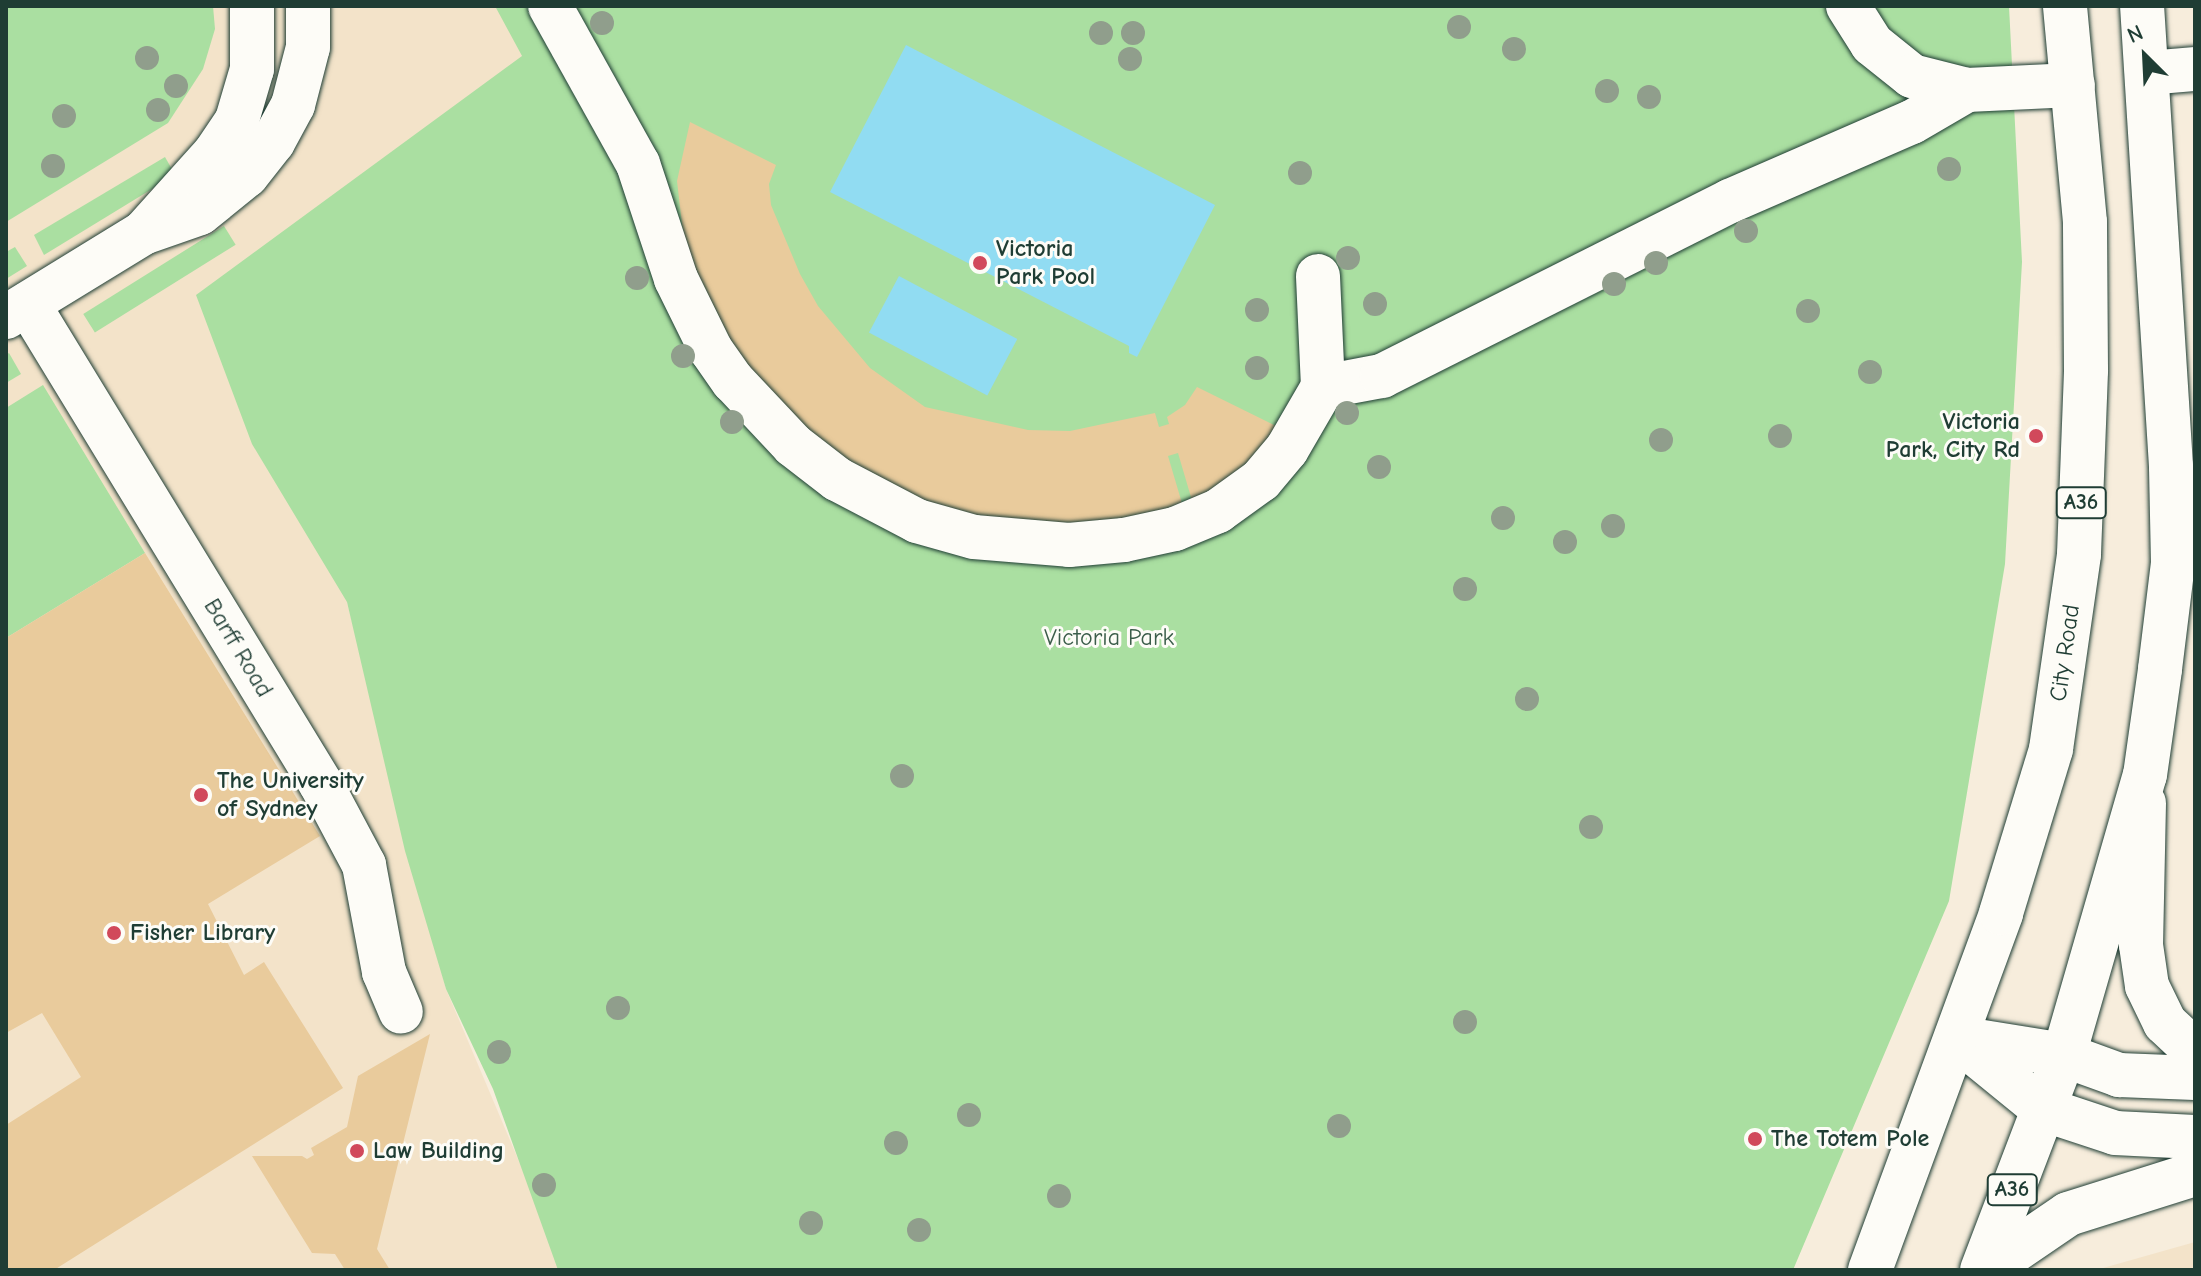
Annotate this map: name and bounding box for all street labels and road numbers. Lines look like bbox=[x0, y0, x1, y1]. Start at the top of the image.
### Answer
road number: A36 bbox=[2055, 485, 2107, 521]
street label: Barff Road bbox=[197, 593, 279, 703]
street label: City Road bbox=[2044, 603, 2086, 703]
road number: A36 bbox=[1986, 1172, 2038, 1208]

